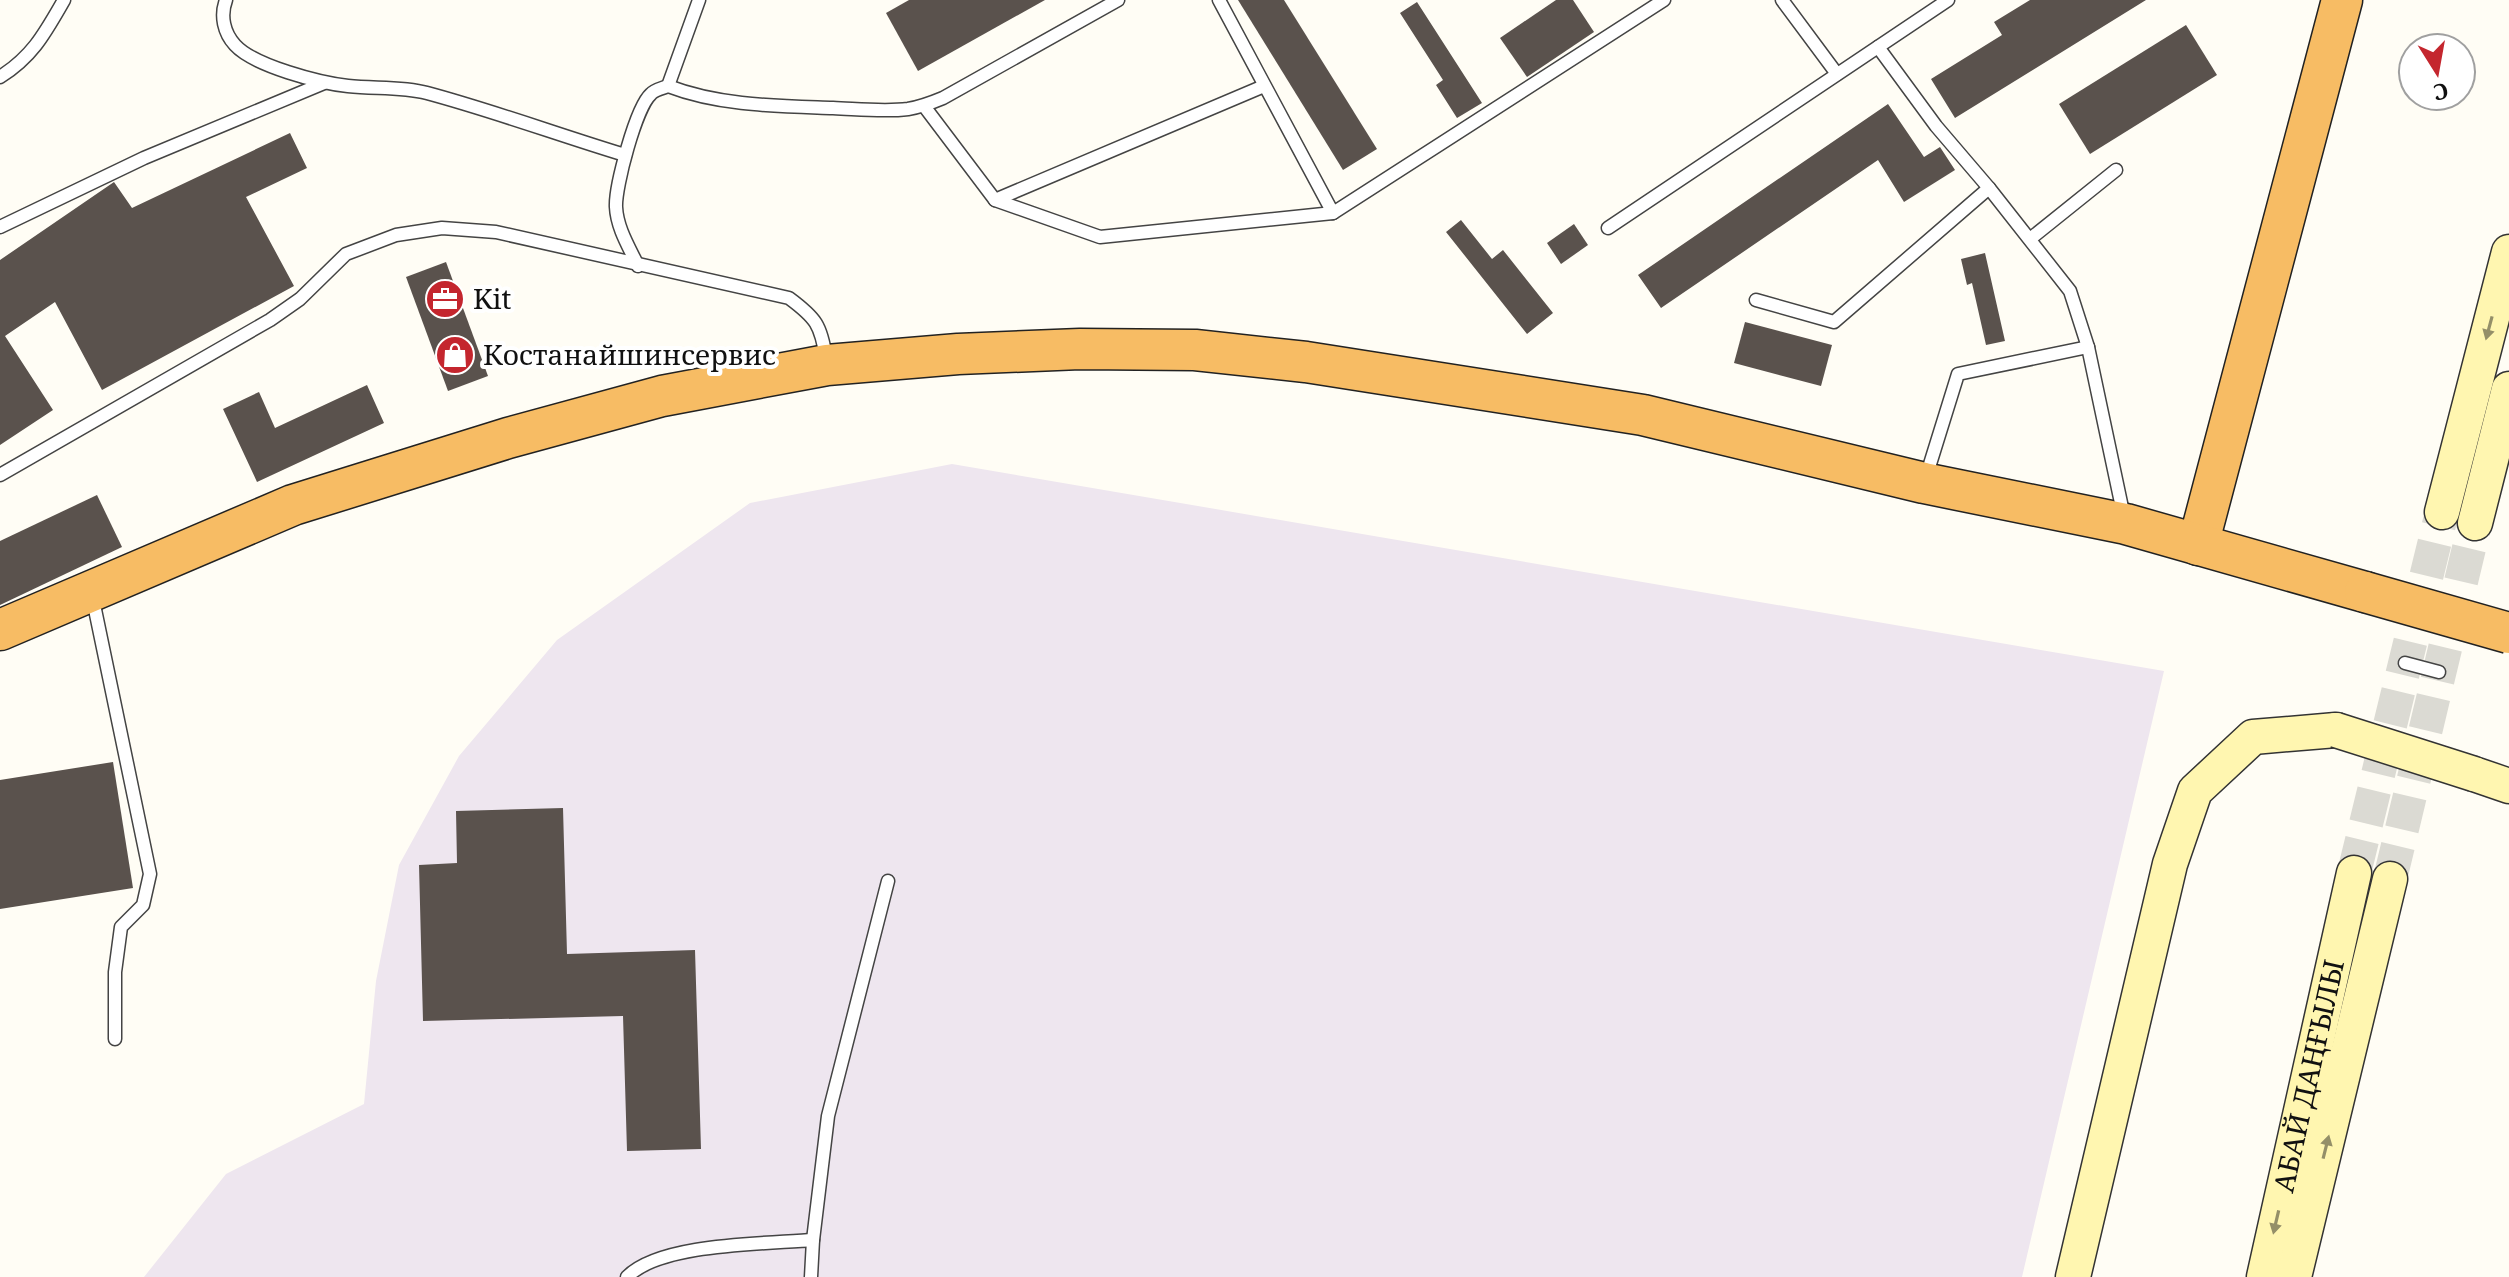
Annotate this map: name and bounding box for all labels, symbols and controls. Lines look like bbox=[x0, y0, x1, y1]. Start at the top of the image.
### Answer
north arrow bbox=[2397, 32, 2477, 112]
text: С bbox=[2431, 77, 2451, 109]
office icon: Kit bbox=[424, 278, 466, 320]
place label: Kit bbox=[473, 279, 512, 317]
one-way arrow bbox=[2483, 315, 2495, 340]
shop icon: Костанайшинсервис bbox=[434, 334, 476, 376]
place label: Костанайшинсервис bbox=[483, 335, 776, 373]
street label: АБАЙ ДАҢҒЫЛЫ bbox=[2263, 956, 2352, 1196]
one-way arrow bbox=[2320, 1134, 2333, 1159]
one-way arrow bbox=[2269, 1210, 2282, 1235]

